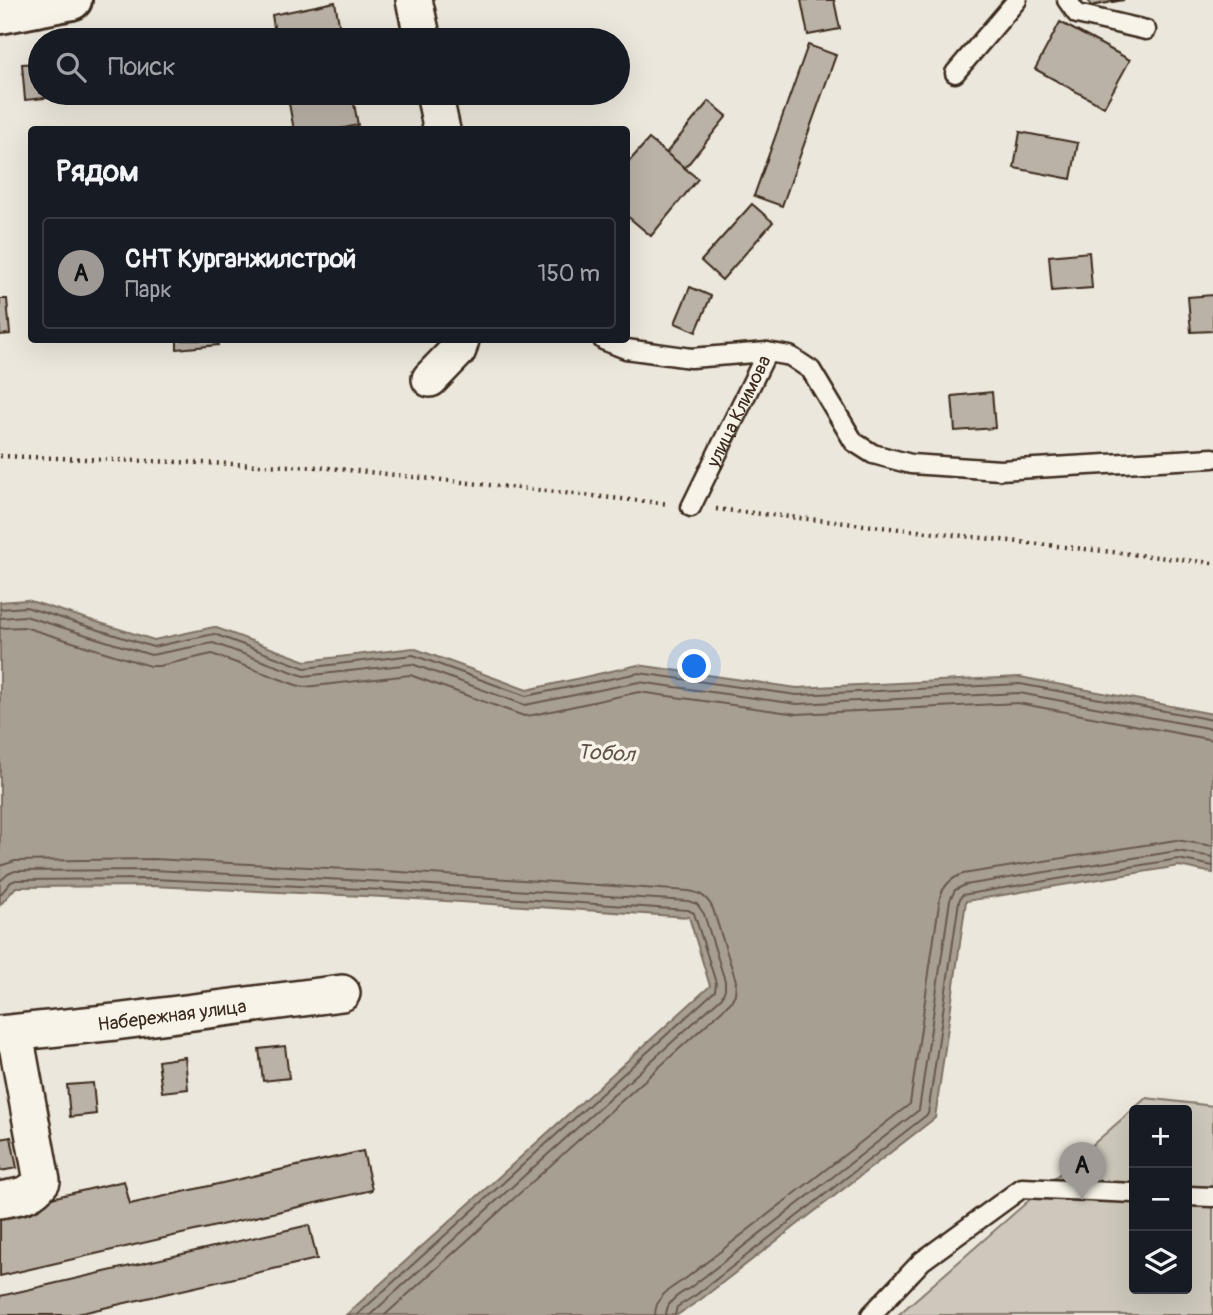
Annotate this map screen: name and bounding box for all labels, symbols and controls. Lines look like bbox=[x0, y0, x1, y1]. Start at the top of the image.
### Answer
search box bbox=[28, 28, 630, 105]
icon: search bbox=[52, 48, 90, 86]
text: Поиск bbox=[108, 51, 176, 83]
text: Рядом bbox=[56, 153, 139, 190]
text: СНТ Курганжилстрой bbox=[125, 243, 356, 275]
text: A bbox=[74, 259, 88, 288]
text: 150 m bbox=[537, 259, 600, 288]
text: Парк bbox=[125, 275, 172, 304]
street label: улица Климова bbox=[701, 351, 777, 472]
your location bbox=[677, 649, 711, 683]
water label: Тобол bbox=[577, 739, 637, 769]
street label: Набережная улица bbox=[96, 994, 248, 1037]
map controls bbox=[1129, 1105, 1192, 1294]
button: + bbox=[1129, 1105, 1192, 1168]
pin: A bbox=[1059, 1142, 1105, 1200]
button: − bbox=[1129, 1168, 1192, 1231]
button: layers bbox=[1129, 1231, 1192, 1294]

